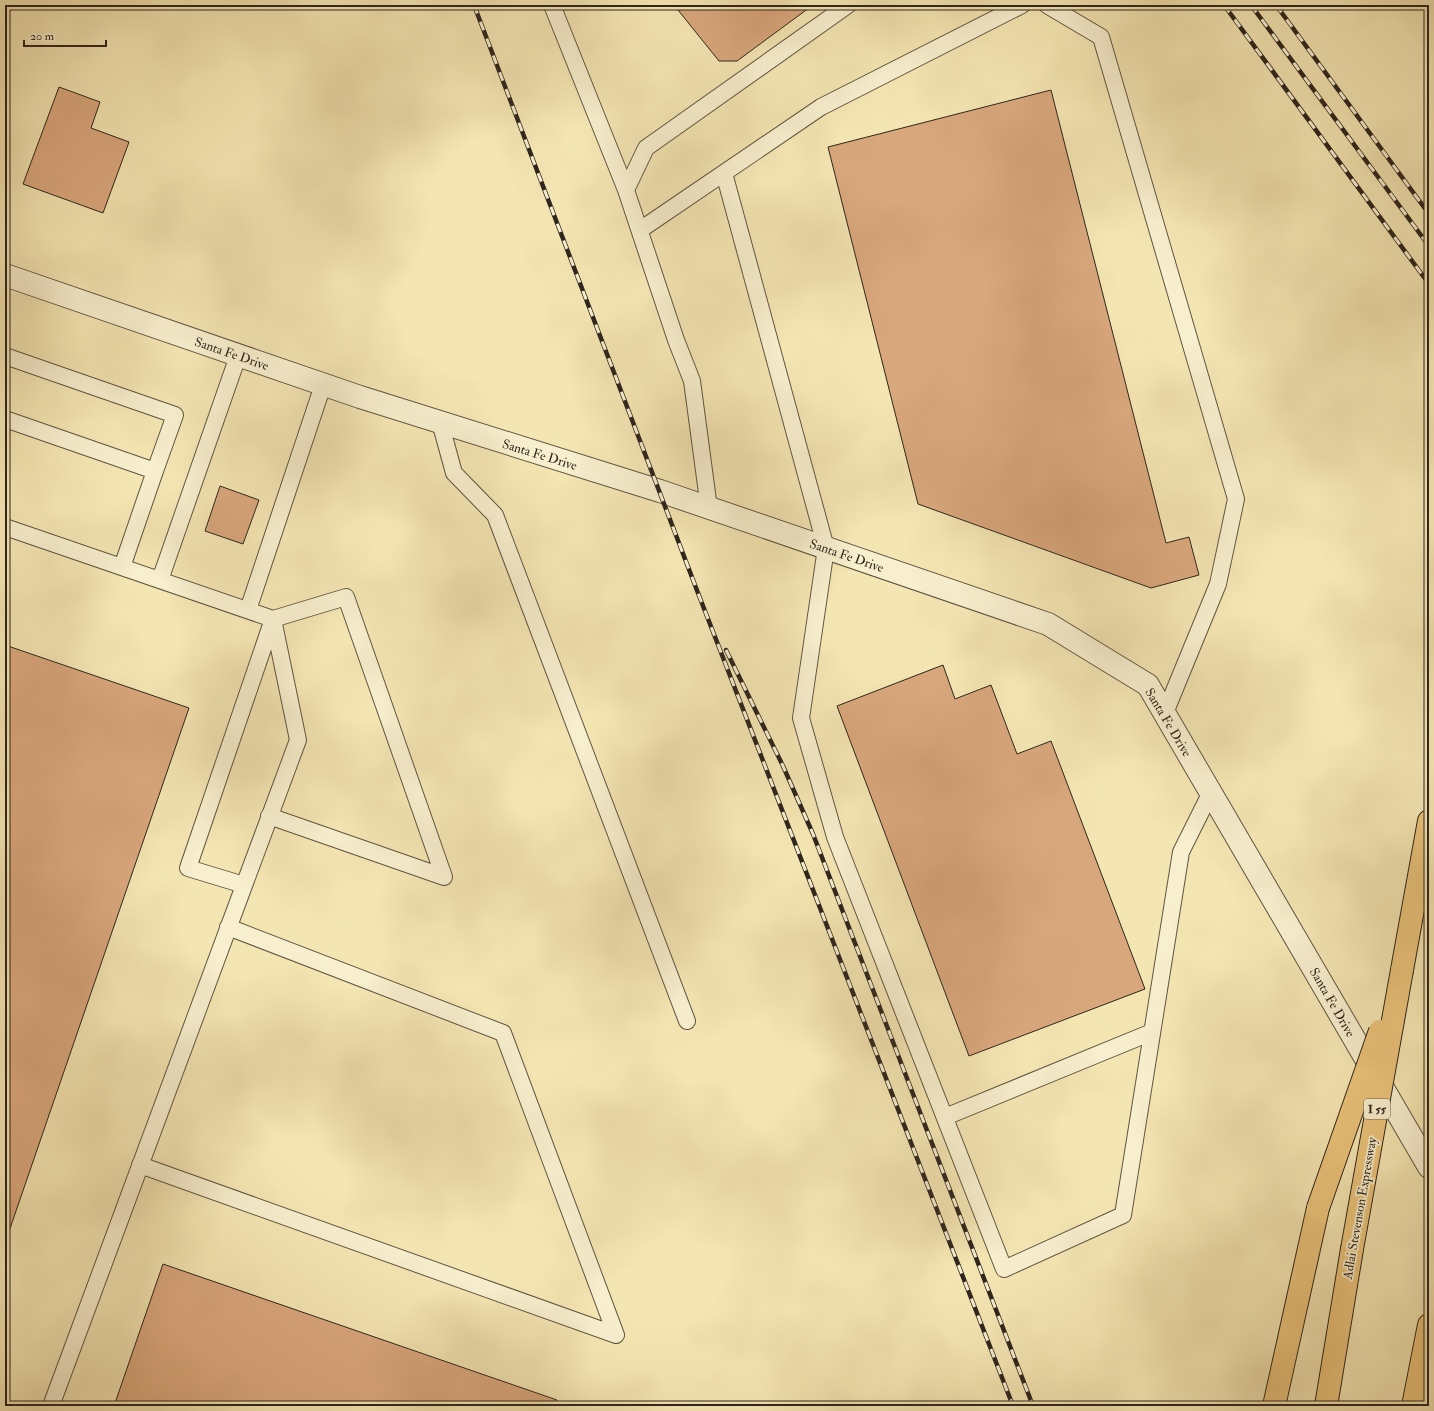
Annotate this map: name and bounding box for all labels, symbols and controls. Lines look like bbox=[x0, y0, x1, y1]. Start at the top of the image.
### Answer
scale bar bbox=[24, 22, 106, 48]
text: 20 m bbox=[30, 29, 55, 44]
street label: Santa Fe Drive bbox=[193, 334, 271, 374]
street label: Santa Fe Drive bbox=[500, 436, 580, 474]
street label: Santa Fe Drive bbox=[808, 536, 886, 576]
street label: Santa Fe Drive bbox=[1141, 685, 1195, 760]
street label: Santa Fe Drive bbox=[1306, 965, 1359, 1040]
road number: I 55 bbox=[1364, 1099, 1390, 1119]
street label: Adlai Stevenson Expressway bbox=[1339, 1136, 1381, 1282]

